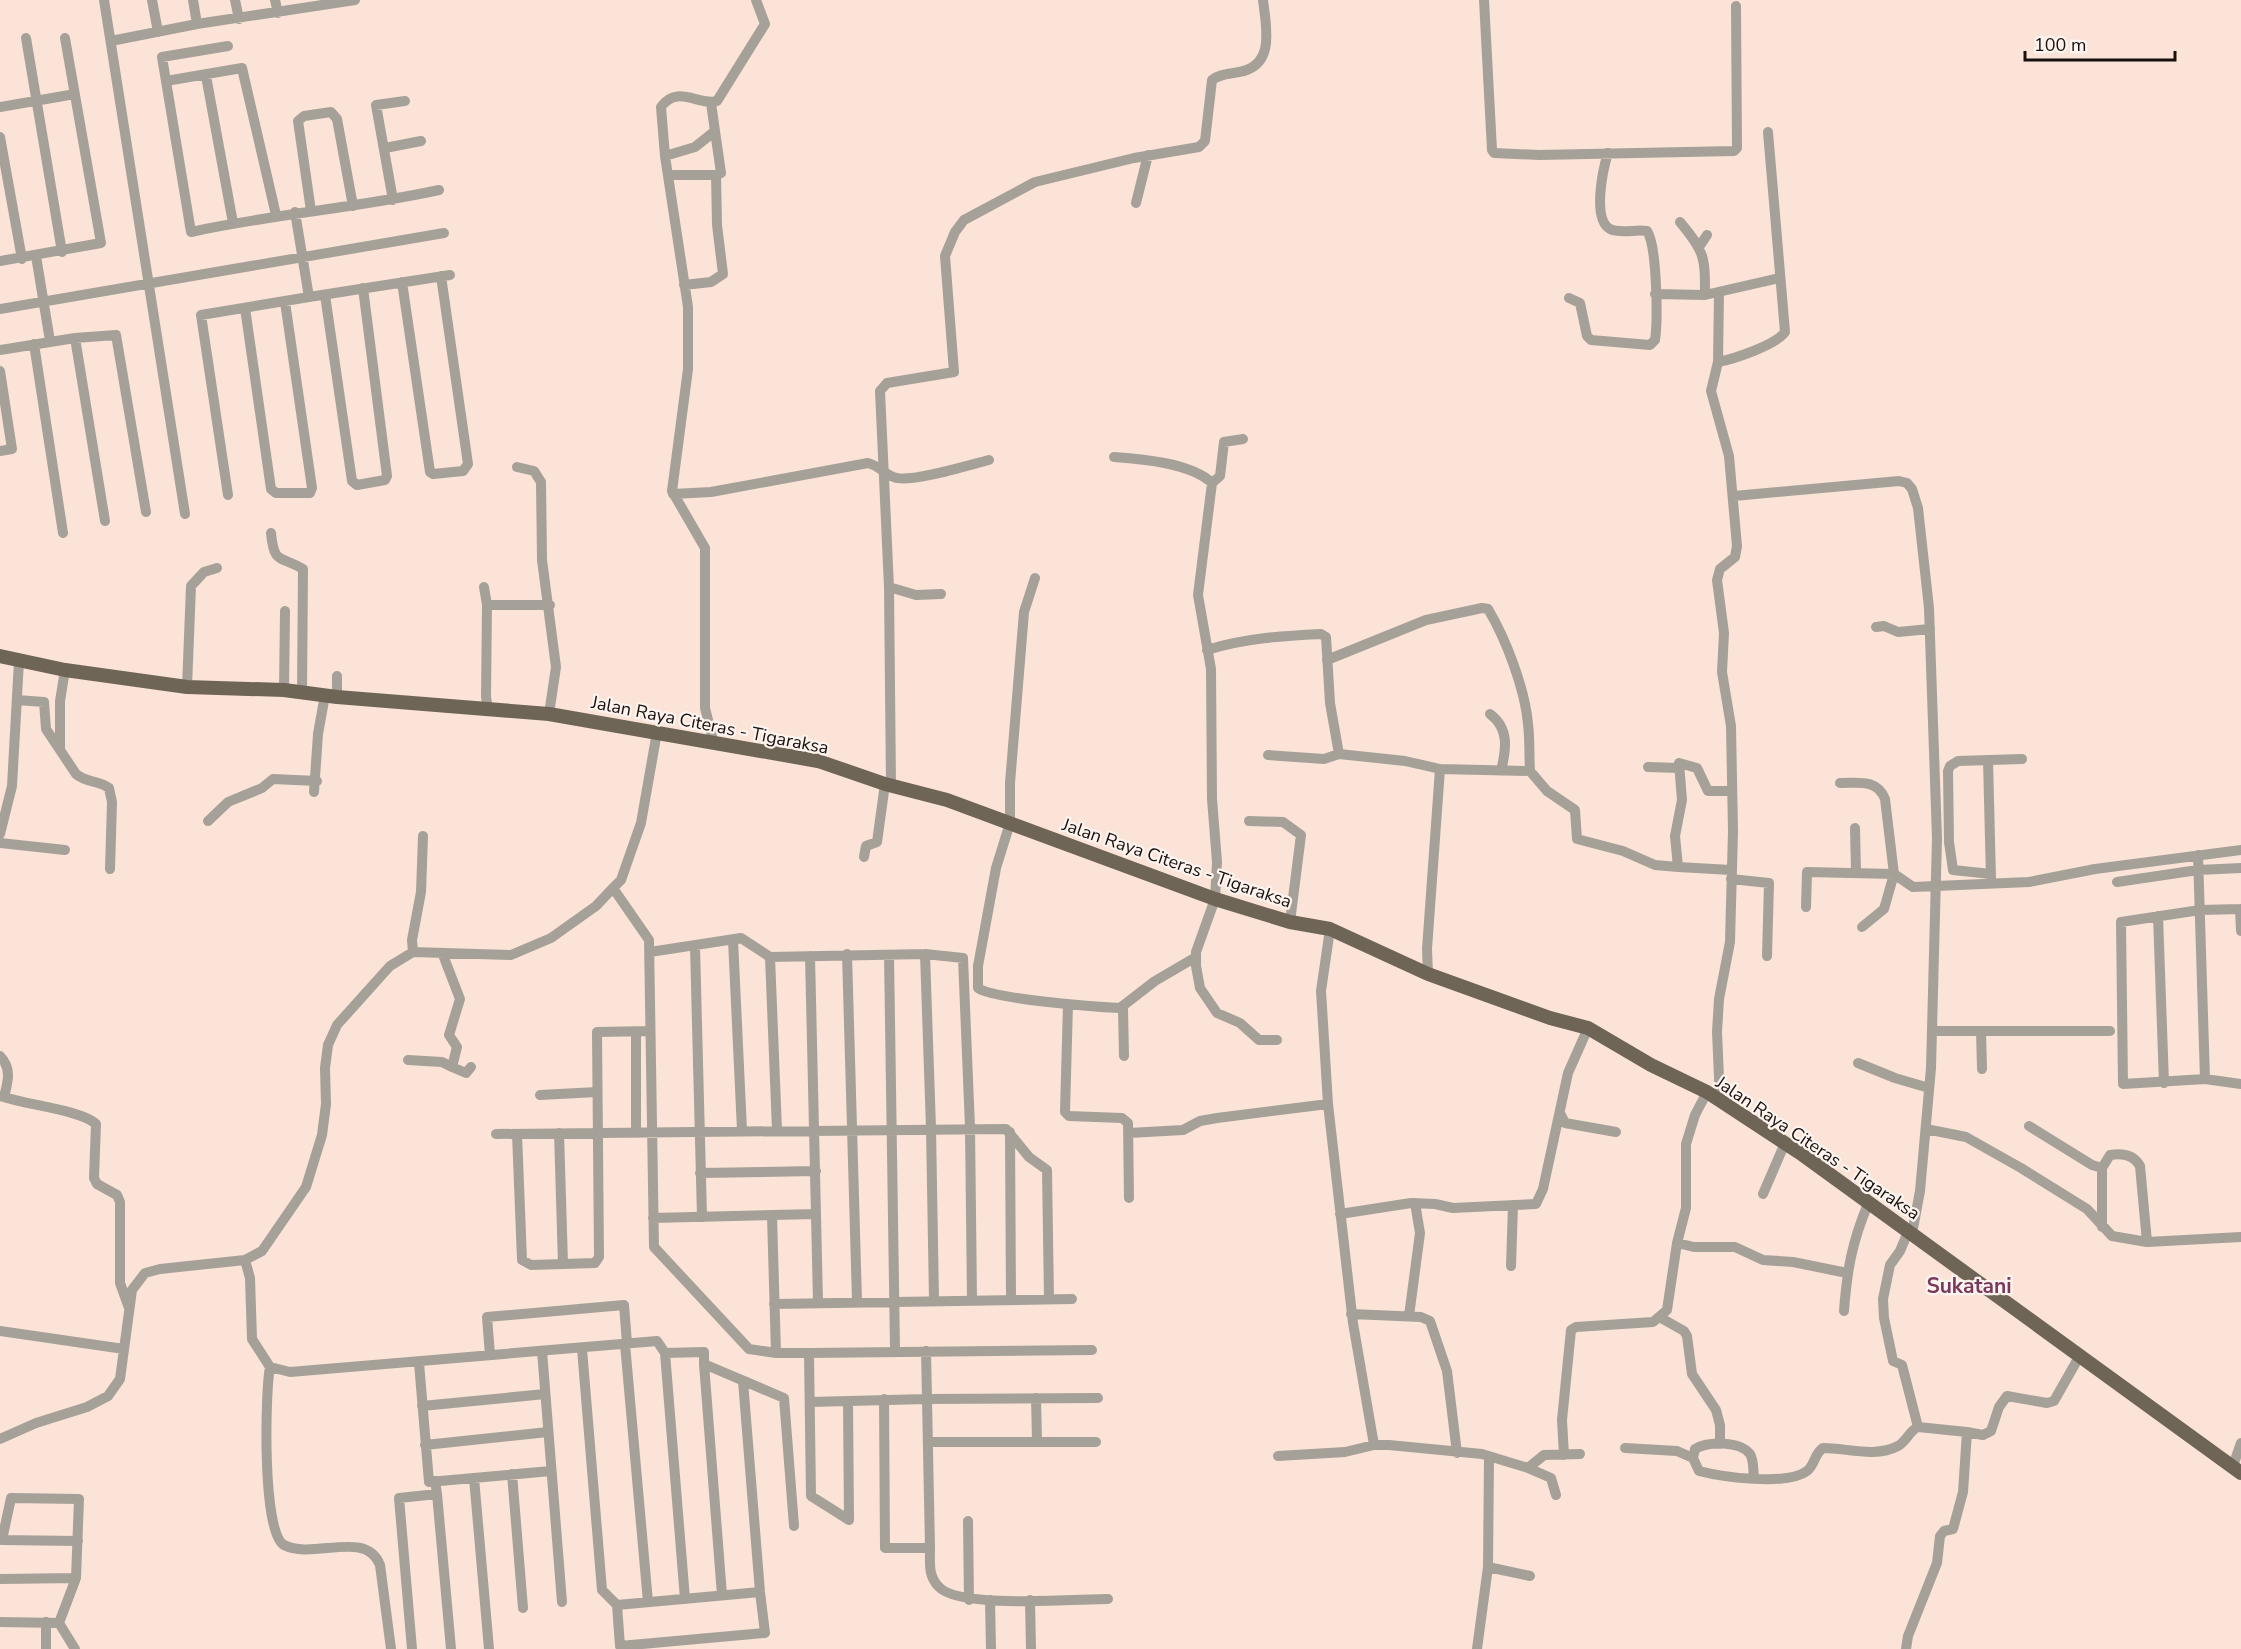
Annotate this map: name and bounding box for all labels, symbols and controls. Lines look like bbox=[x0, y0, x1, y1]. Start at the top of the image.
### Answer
scale bar bbox=[2025, 24, 2175, 62]
text: 100 m bbox=[2034, 33, 2086, 57]
street label: Jalan Raya Citeras - Tigaraksa bbox=[588, 690, 831, 760]
street label: Jalan Raya Citeras - Tigaraksa bbox=[1058, 812, 1295, 914]
street label: Jalan Raya Citeras - Tigaraksa bbox=[1710, 1070, 1925, 1225]
district label: Sukatani bbox=[1926, 1272, 2012, 1300]

